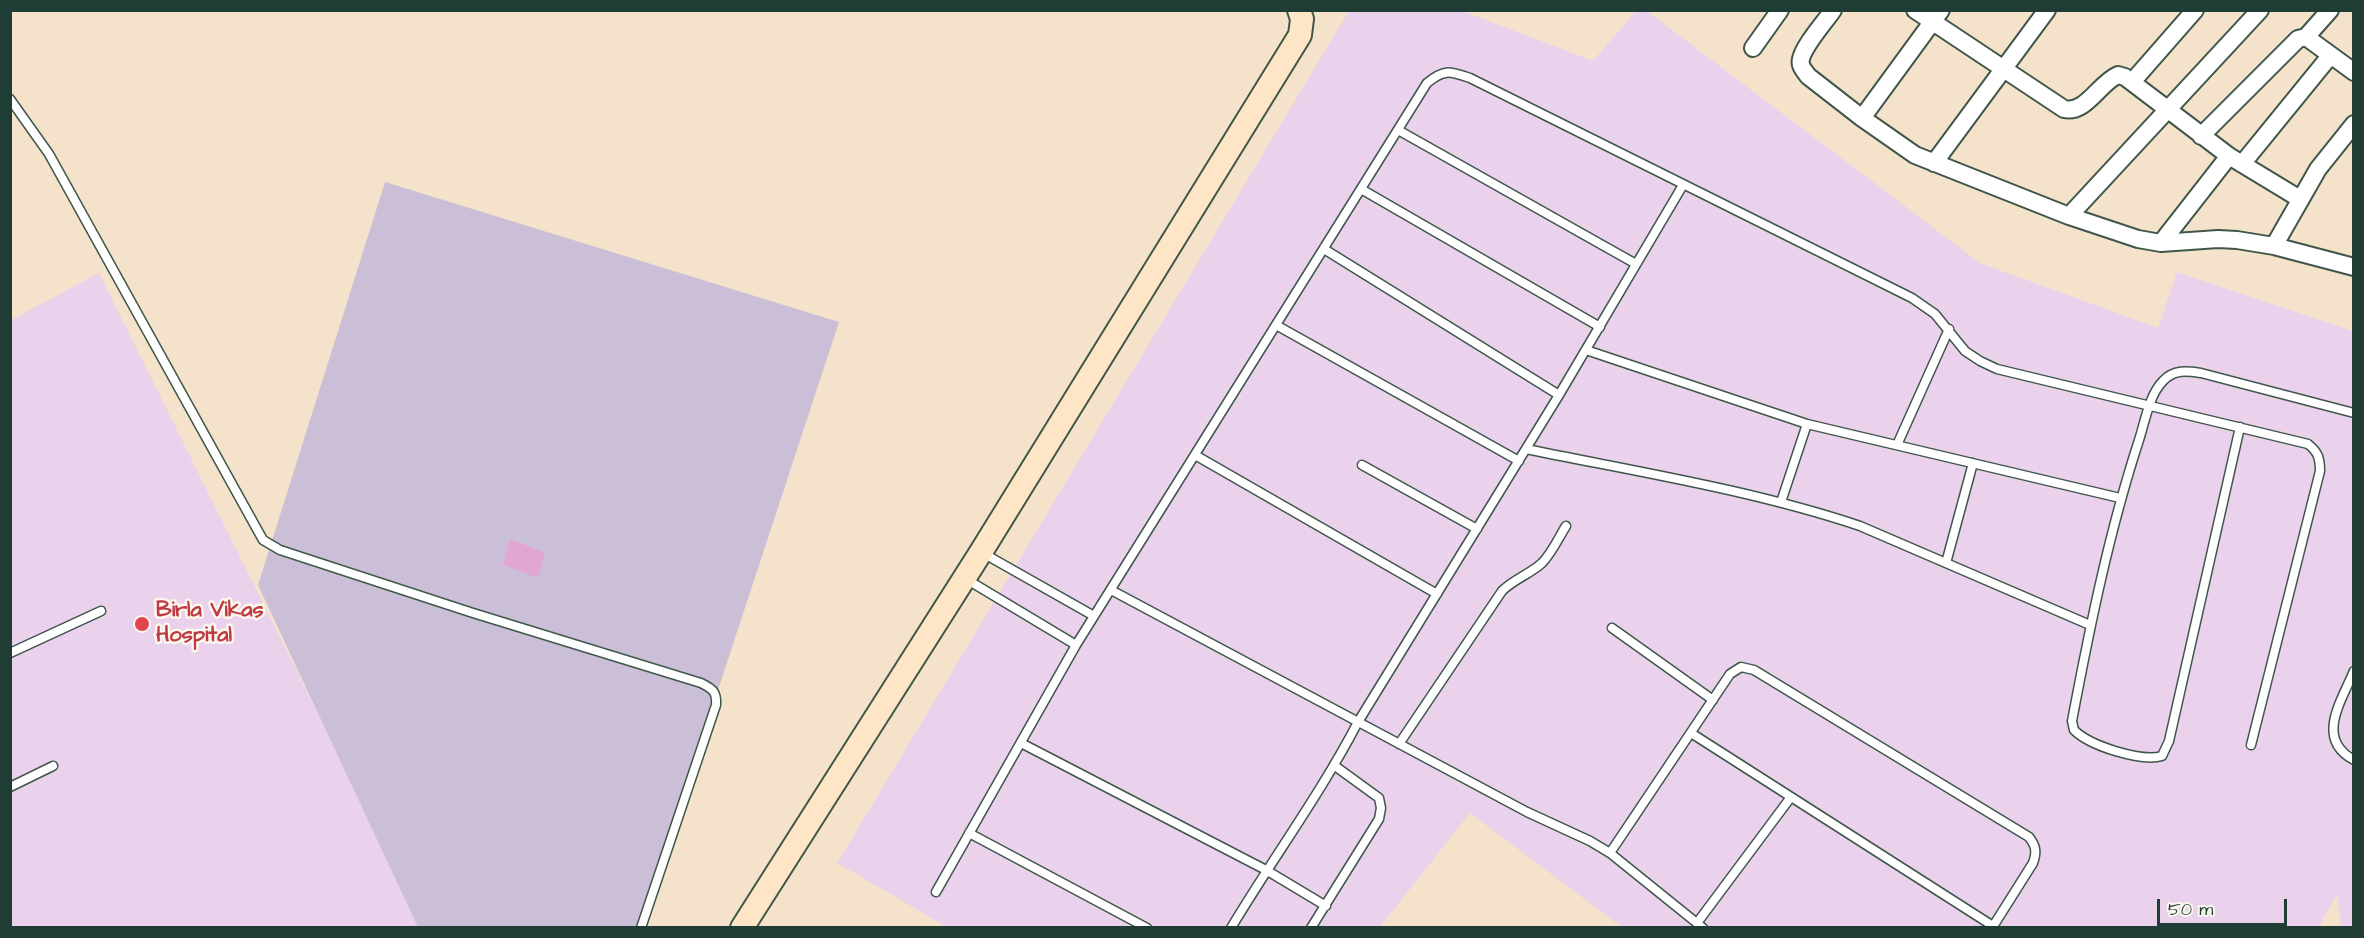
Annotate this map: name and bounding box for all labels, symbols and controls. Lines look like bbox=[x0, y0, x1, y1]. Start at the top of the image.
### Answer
place label: Birla Vikas Hospital bbox=[156, 598, 263, 650]
marker: Birla Vikas Hospital bbox=[133, 615, 151, 633]
scale bar bbox=[2160, 887, 2290, 925]
text: 50 m bbox=[2168, 897, 2213, 922]

